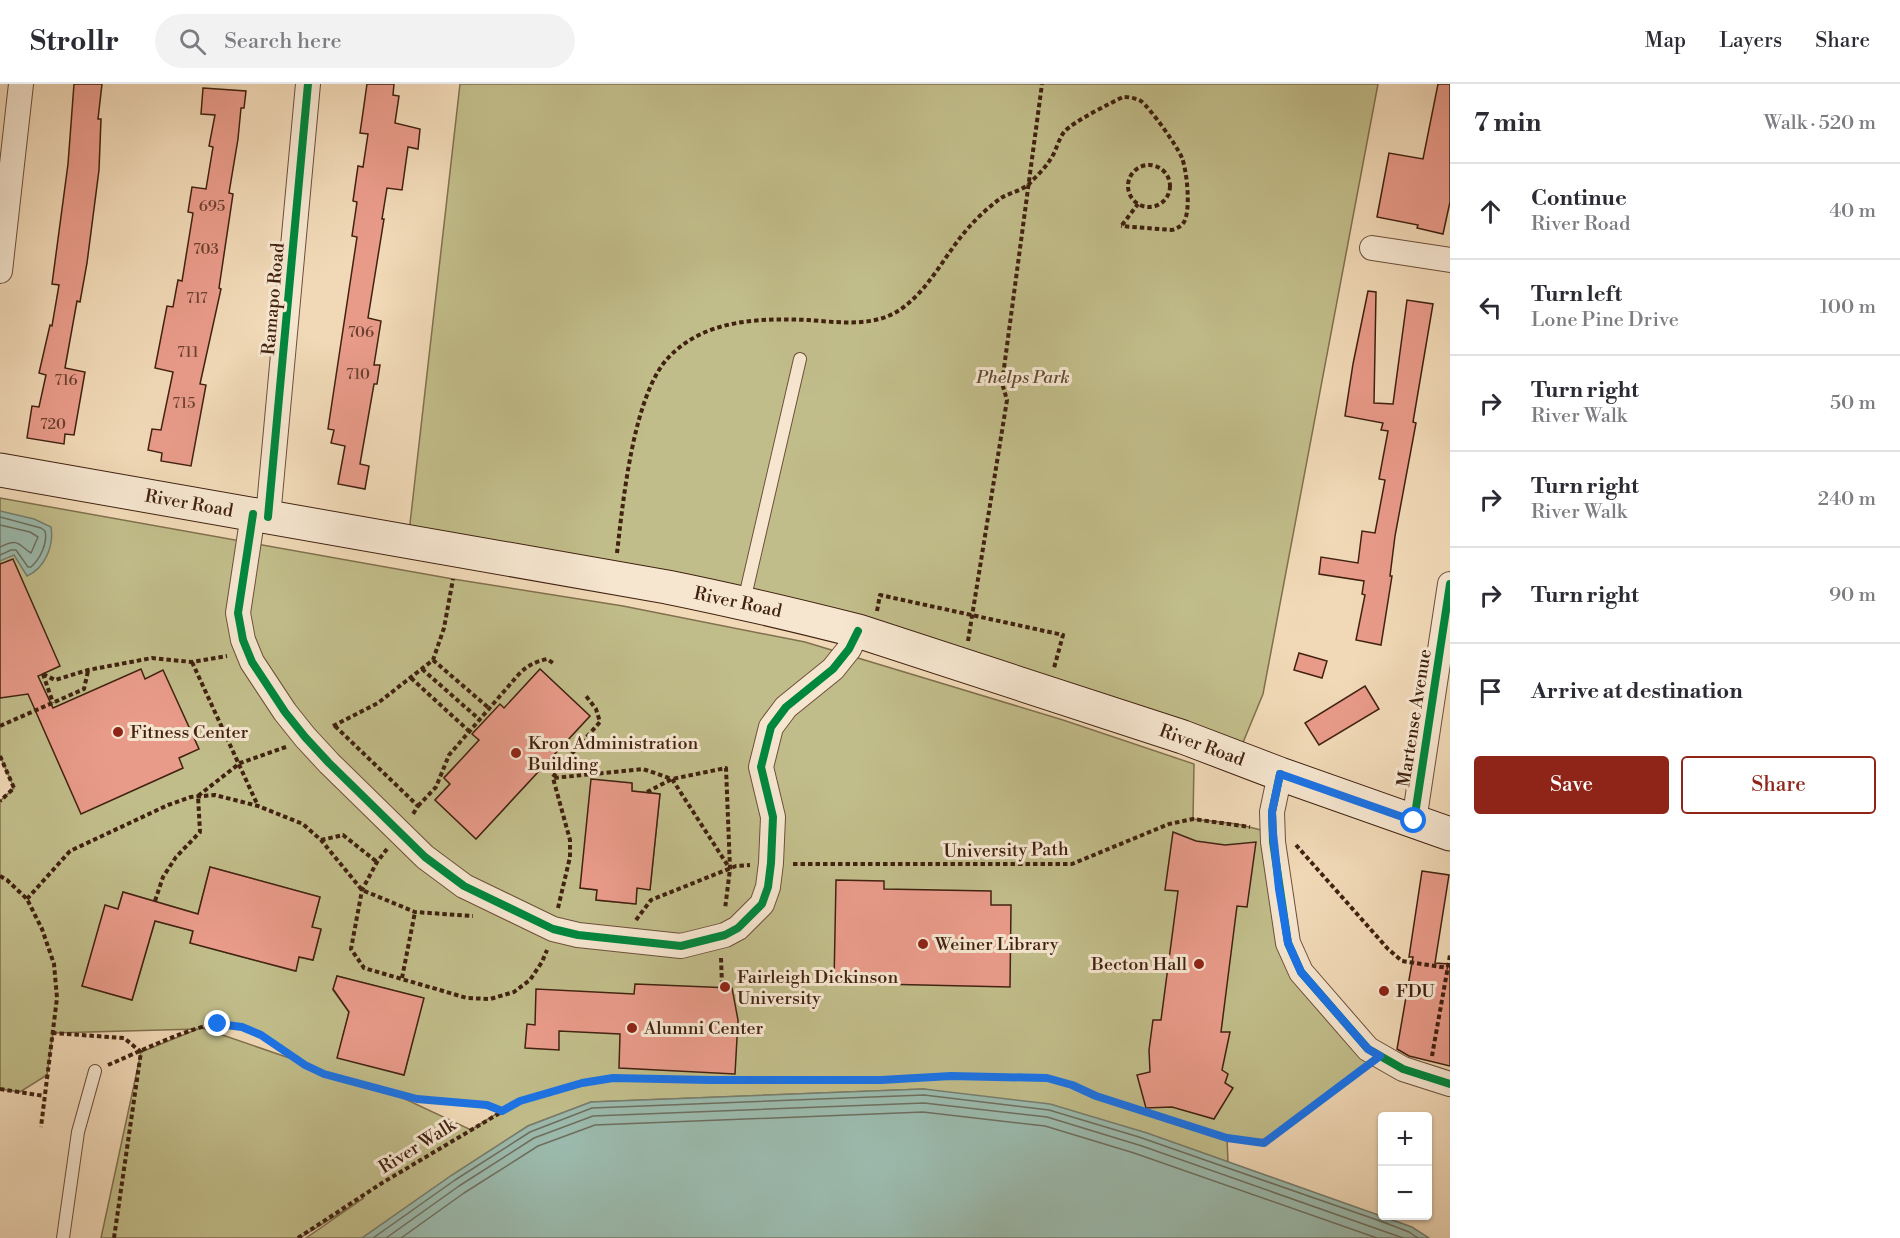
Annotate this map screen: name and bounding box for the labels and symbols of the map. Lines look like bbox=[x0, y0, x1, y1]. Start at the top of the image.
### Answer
house number: 695 bbox=[199, 197, 225, 216]
house number: 703 bbox=[193, 240, 219, 259]
street label: Ramapo Road bbox=[257, 241, 290, 356]
house number: 717 bbox=[186, 289, 208, 308]
house number: 706 bbox=[348, 323, 374, 342]
house number: 711 bbox=[177, 343, 199, 362]
house number: 710 bbox=[346, 365, 370, 384]
park label: Phelps Park bbox=[975, 366, 1070, 389]
house number: 716 bbox=[54, 371, 78, 390]
house number: 715 bbox=[173, 394, 195, 413]
house number: 720 bbox=[40, 415, 66, 434]
street label: River Road bbox=[143, 484, 236, 523]
street label: River Road bbox=[692, 582, 785, 623]
street label: Martense Avenue bbox=[1392, 647, 1437, 789]
street label: River Road bbox=[1156, 719, 1248, 772]
place label: Fitness Center bbox=[130, 721, 249, 744]
marker: Fitness Center bbox=[111, 725, 125, 739]
place label: Kron Administration Building bbox=[527, 732, 699, 776]
marker: Kron Administration Building bbox=[509, 746, 523, 760]
route start bbox=[1400, 807, 1426, 833]
street label: University Path bbox=[943, 838, 1069, 863]
place label: Weiner Library bbox=[934, 933, 1059, 956]
marker: Weiner Library bbox=[916, 937, 930, 951]
place label: Becton Hall bbox=[1090, 953, 1188, 976]
marker: Becton Hall bbox=[1192, 957, 1206, 971]
place label: Fairleigh Dickinson University bbox=[737, 966, 898, 1010]
marker: Fairleigh Dickinson University bbox=[718, 980, 732, 994]
place label: FDU bbox=[1396, 980, 1435, 1003]
marker: FDU bbox=[1377, 984, 1391, 998]
route end bbox=[204, 1010, 230, 1036]
place label: Alumni Center bbox=[643, 1017, 764, 1040]
marker: Alumni Center bbox=[625, 1021, 639, 1035]
street label: River Walk bbox=[374, 1113, 461, 1179]

